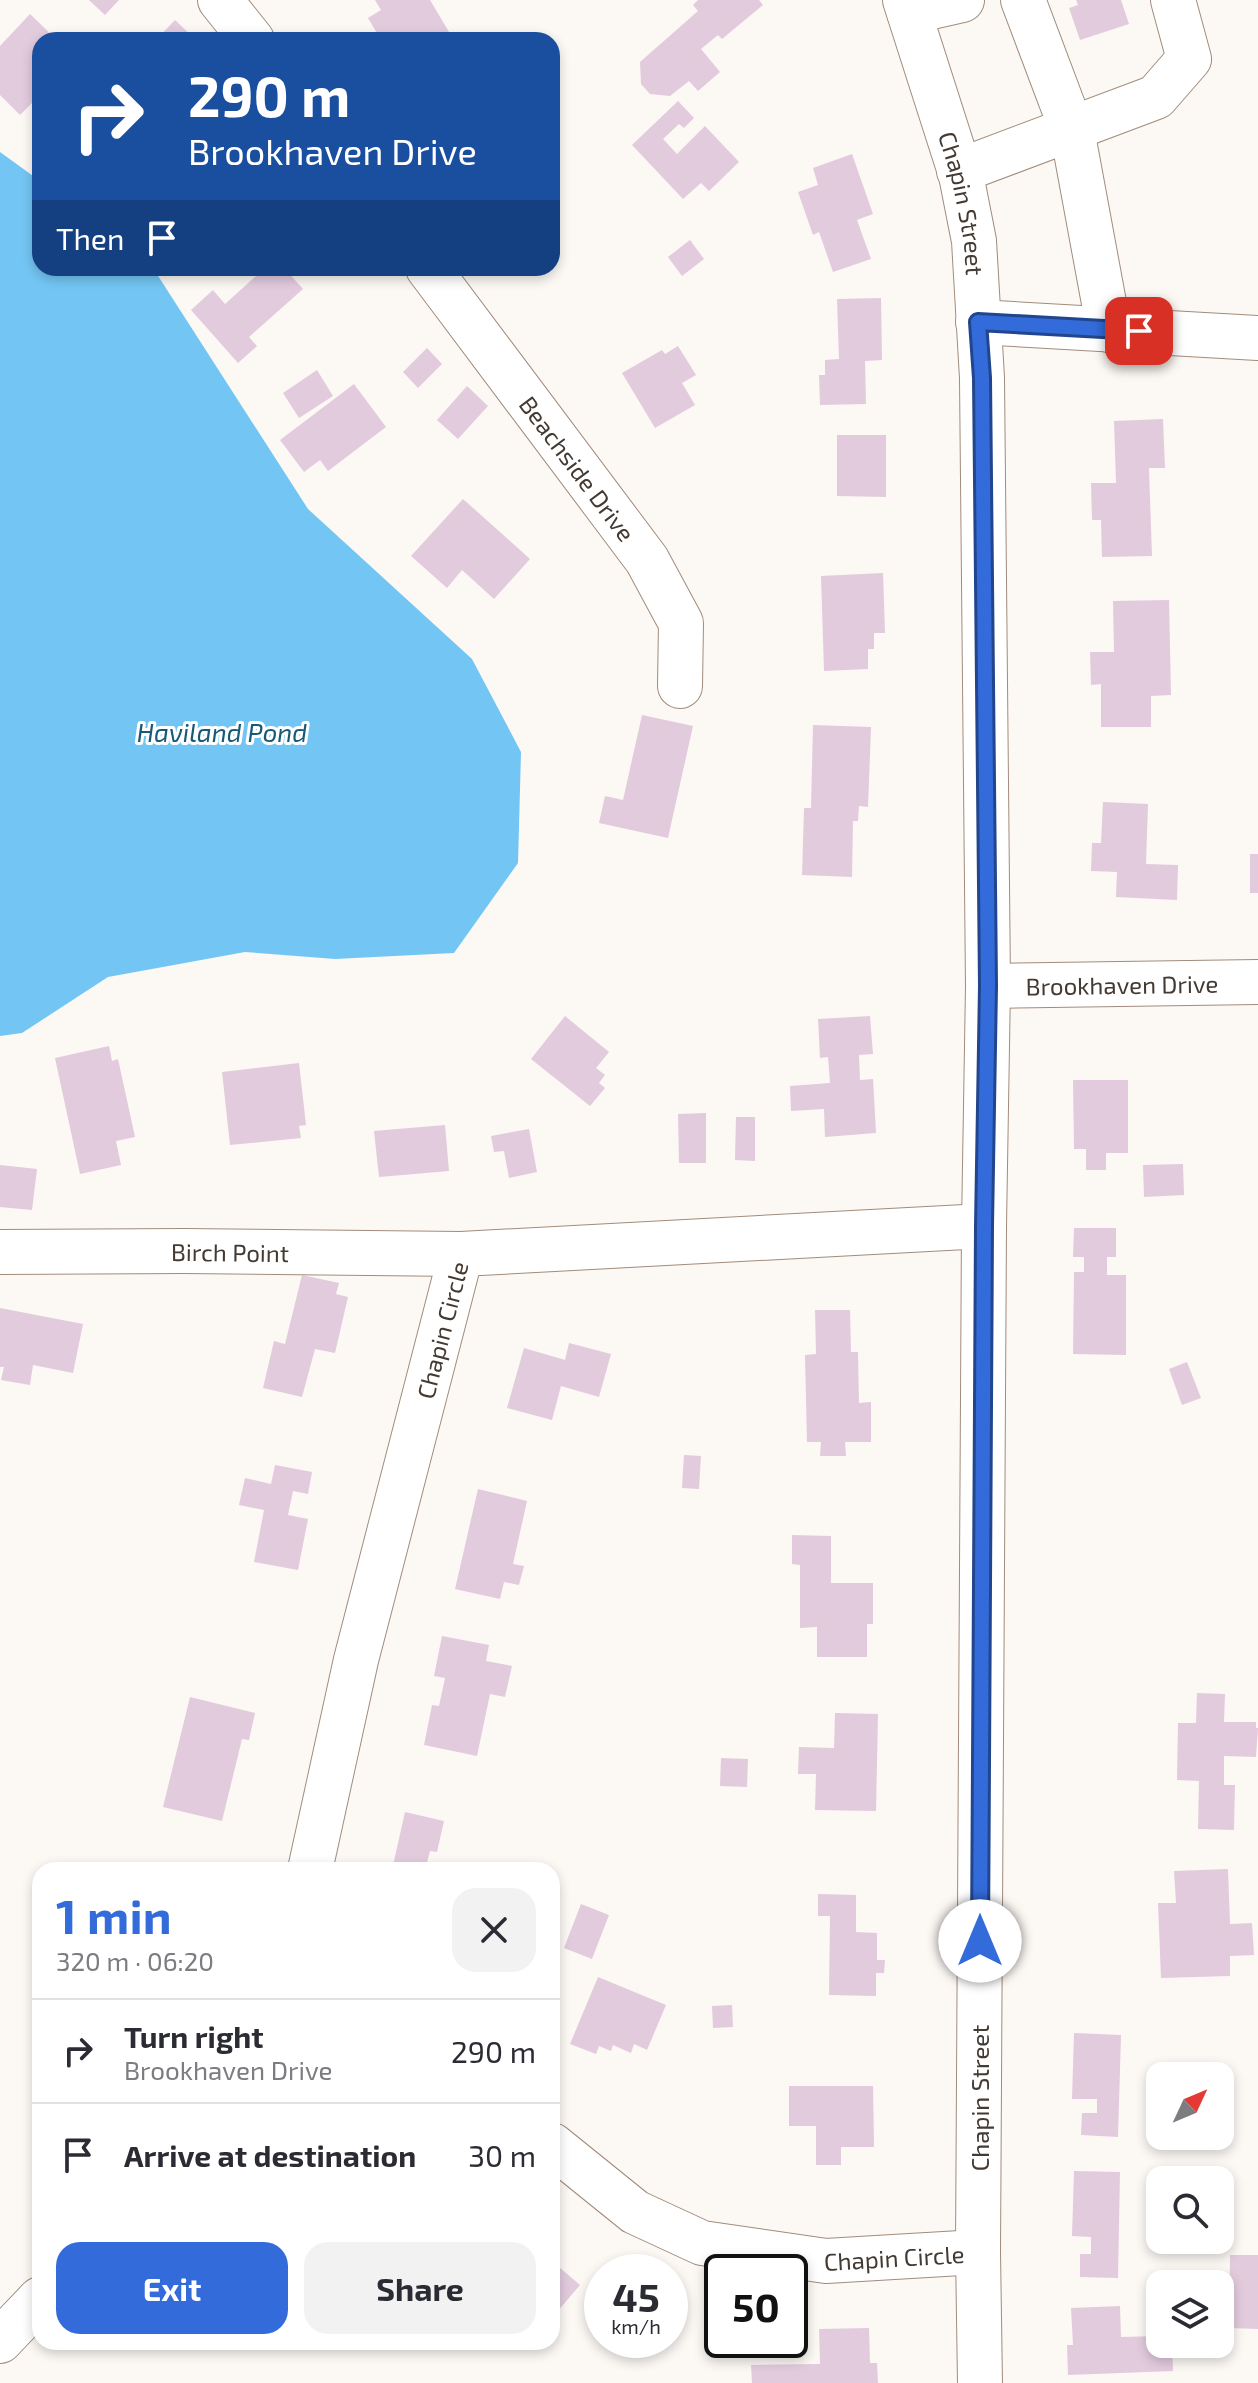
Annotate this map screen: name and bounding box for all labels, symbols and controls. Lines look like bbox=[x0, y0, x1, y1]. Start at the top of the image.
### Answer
text: 290 m bbox=[188, 61, 350, 128]
icon: right bbox=[56, 64, 160, 168]
street label: Chapin Street bbox=[933, 128, 990, 276]
text: Brookhaven Drive bbox=[188, 129, 477, 172]
icon: arrive bbox=[140, 216, 184, 260]
text: Then bbox=[56, 220, 124, 256]
pin bbox=[1105, 297, 1173, 365]
icon: arrive bbox=[1117, 309, 1161, 353]
street label: Beachside Drive bbox=[514, 390, 642, 546]
water label: Haviland Pond bbox=[137, 716, 307, 747]
street label: Brookhaven Drive bbox=[1025, 968, 1218, 1000]
street label: Birch Point bbox=[171, 1236, 289, 1267]
street label: Chapin Circle bbox=[410, 1258, 473, 1402]
text: 1 min bbox=[56, 1886, 172, 1944]
button: close bbox=[452, 1888, 536, 1972]
position arrow bbox=[938, 1899, 1022, 1983]
text: 320 m · 06:20 bbox=[56, 1945, 214, 1976]
text: Turn right bbox=[124, 2018, 264, 2054]
street label: Chapin Street bbox=[965, 2025, 994, 2171]
icon: right bbox=[56, 2029, 100, 2073]
text: 290 m bbox=[451, 2033, 536, 2069]
text: Brookhaven Drive bbox=[124, 2054, 333, 2085]
north arrow bbox=[1146, 2062, 1234, 2150]
map controls bbox=[1146, 2062, 1234, 2358]
icon: arrive bbox=[56, 2133, 100, 2177]
text: Arrive at destination bbox=[124, 2137, 416, 2173]
text: 30 m bbox=[468, 2137, 536, 2173]
button: search bbox=[1146, 2166, 1234, 2254]
street label: Chapin Circle bbox=[823, 2238, 965, 2276]
button: Exit bbox=[56, 2242, 288, 2334]
button: Share bbox=[304, 2242, 536, 2334]
speed limit sign: 50 bbox=[704, 2254, 808, 2358]
button: layers bbox=[1146, 2270, 1234, 2358]
text: 45 bbox=[612, 2272, 660, 2320]
text: km/h bbox=[611, 2314, 661, 2338]

